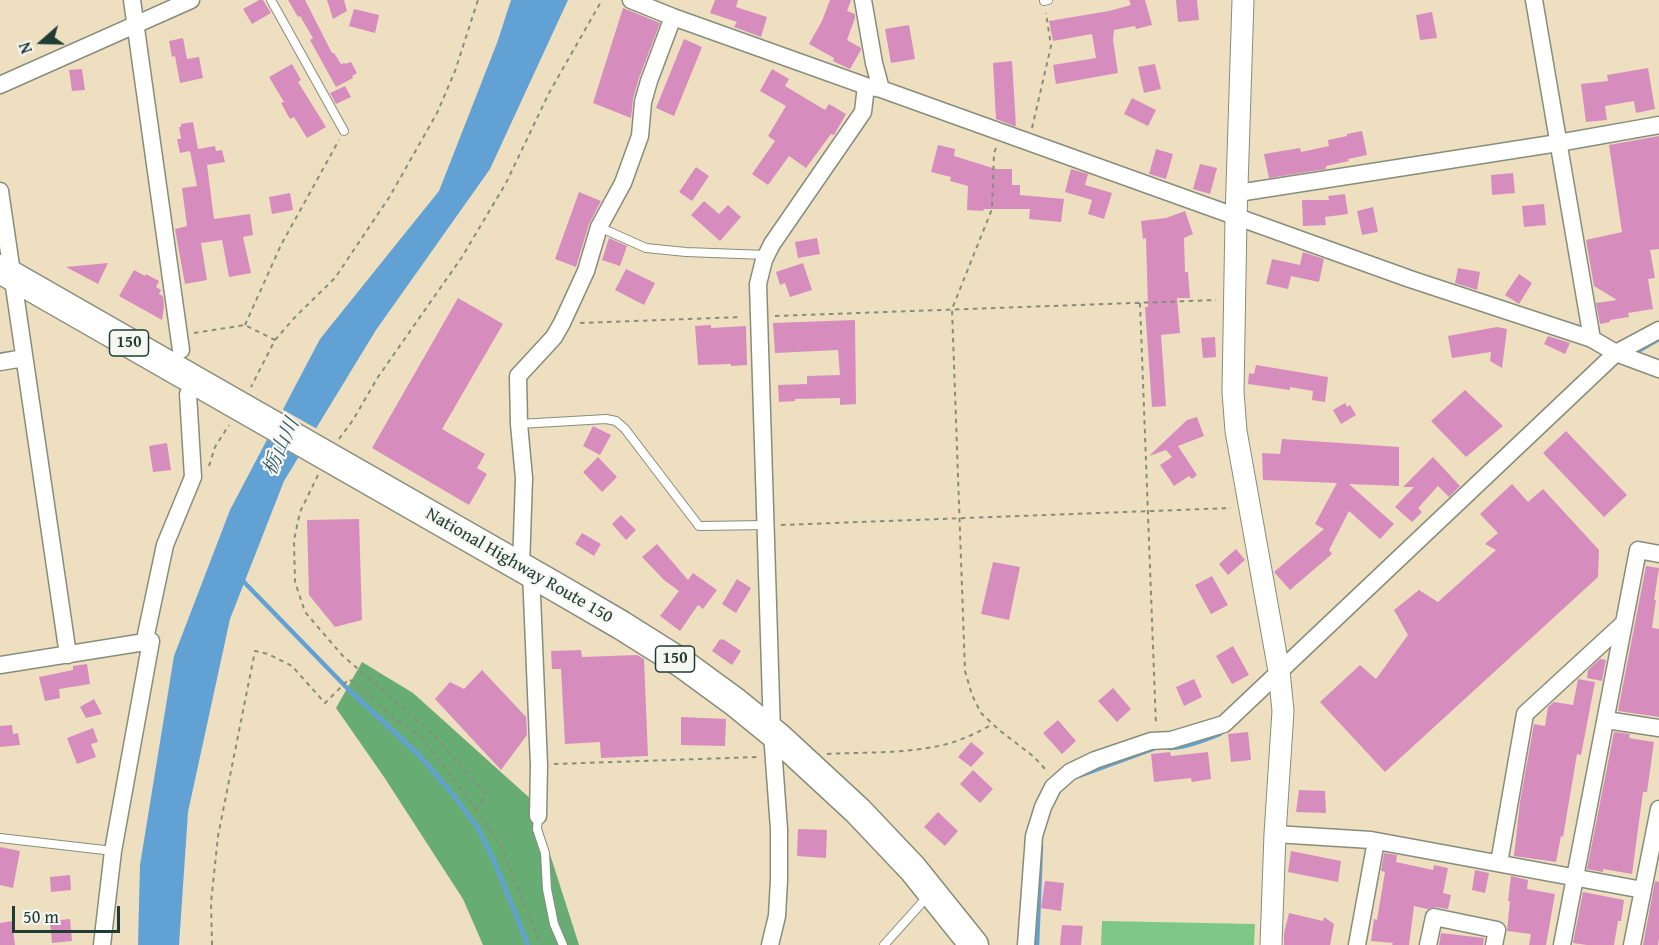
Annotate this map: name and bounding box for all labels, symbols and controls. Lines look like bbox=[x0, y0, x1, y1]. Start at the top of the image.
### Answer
north arrow bbox=[12, 12, 72, 72]
text: N bbox=[12, 39, 38, 57]
road number: 150 bbox=[110, 330, 148, 356]
water label: 栃山川 bbox=[259, 415, 305, 479]
street label: National Highway Route 150 bbox=[422, 504, 616, 628]
road number: 150 bbox=[656, 646, 694, 672]
scale bar bbox=[15, 894, 123, 932]
text: 50 m bbox=[23, 903, 59, 930]

